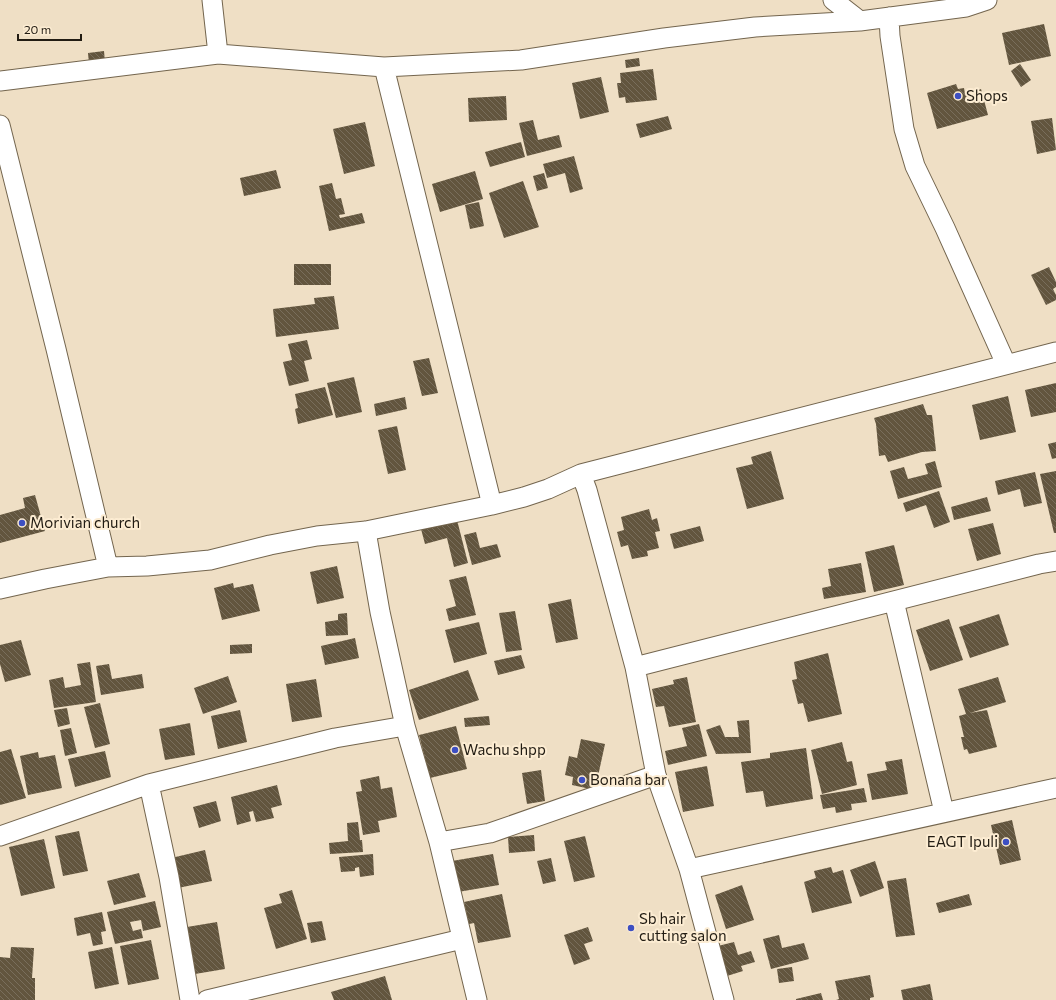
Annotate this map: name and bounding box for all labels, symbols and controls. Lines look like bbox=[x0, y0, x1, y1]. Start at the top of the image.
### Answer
scale bar bbox=[18, 16, 81, 42]
text: 20 m bbox=[24, 22, 51, 36]
place label: Shops bbox=[966, 86, 1008, 104]
marker: Shops bbox=[953, 91, 963, 101]
place label: Morivian church bbox=[30, 513, 140, 531]
marker: Morivian church bbox=[17, 518, 27, 528]
place label: Wachu shpp bbox=[463, 740, 546, 758]
marker: Wachu shpp bbox=[450, 745, 460, 755]
place label: Bonana bar bbox=[590, 770, 667, 788]
marker: Bonana bar bbox=[577, 775, 587, 785]
place label: EAGT Ipuli bbox=[927, 832, 998, 850]
marker: EAGT Ipuli bbox=[1001, 837, 1011, 847]
place label: Sb hair cutting salon bbox=[639, 909, 727, 944]
marker: Sb hair cutting salon bbox=[626, 923, 636, 933]

